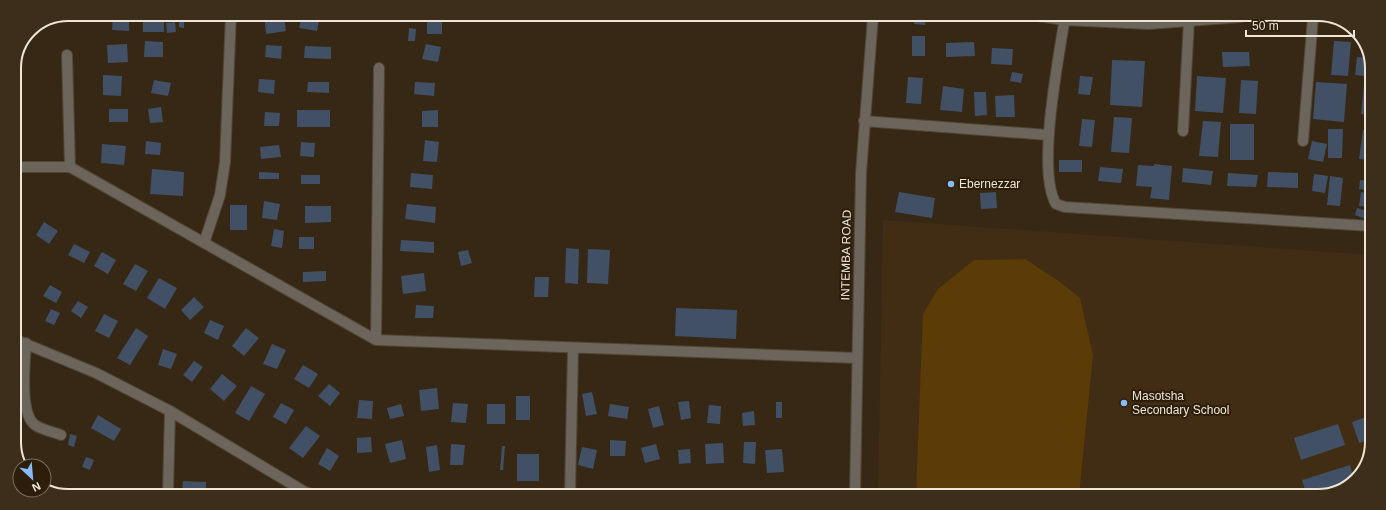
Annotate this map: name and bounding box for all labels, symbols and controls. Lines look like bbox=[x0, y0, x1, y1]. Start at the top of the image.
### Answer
scale bar bbox=[1246, 12, 1354, 38]
text: 50 m bbox=[1252, 19, 1279, 33]
place label: Ebernezzar bbox=[959, 177, 1020, 191]
marker: Ebernezzar bbox=[946, 179, 956, 189]
street label: INTEMBA ROAD bbox=[838, 209, 854, 300]
place label: Masotsha Secondary School bbox=[1132, 389, 1229, 417]
marker: Masotsha Secondary School bbox=[1119, 398, 1129, 408]
north arrow bbox=[12, 458, 52, 498]
text: N bbox=[30, 480, 43, 494]

